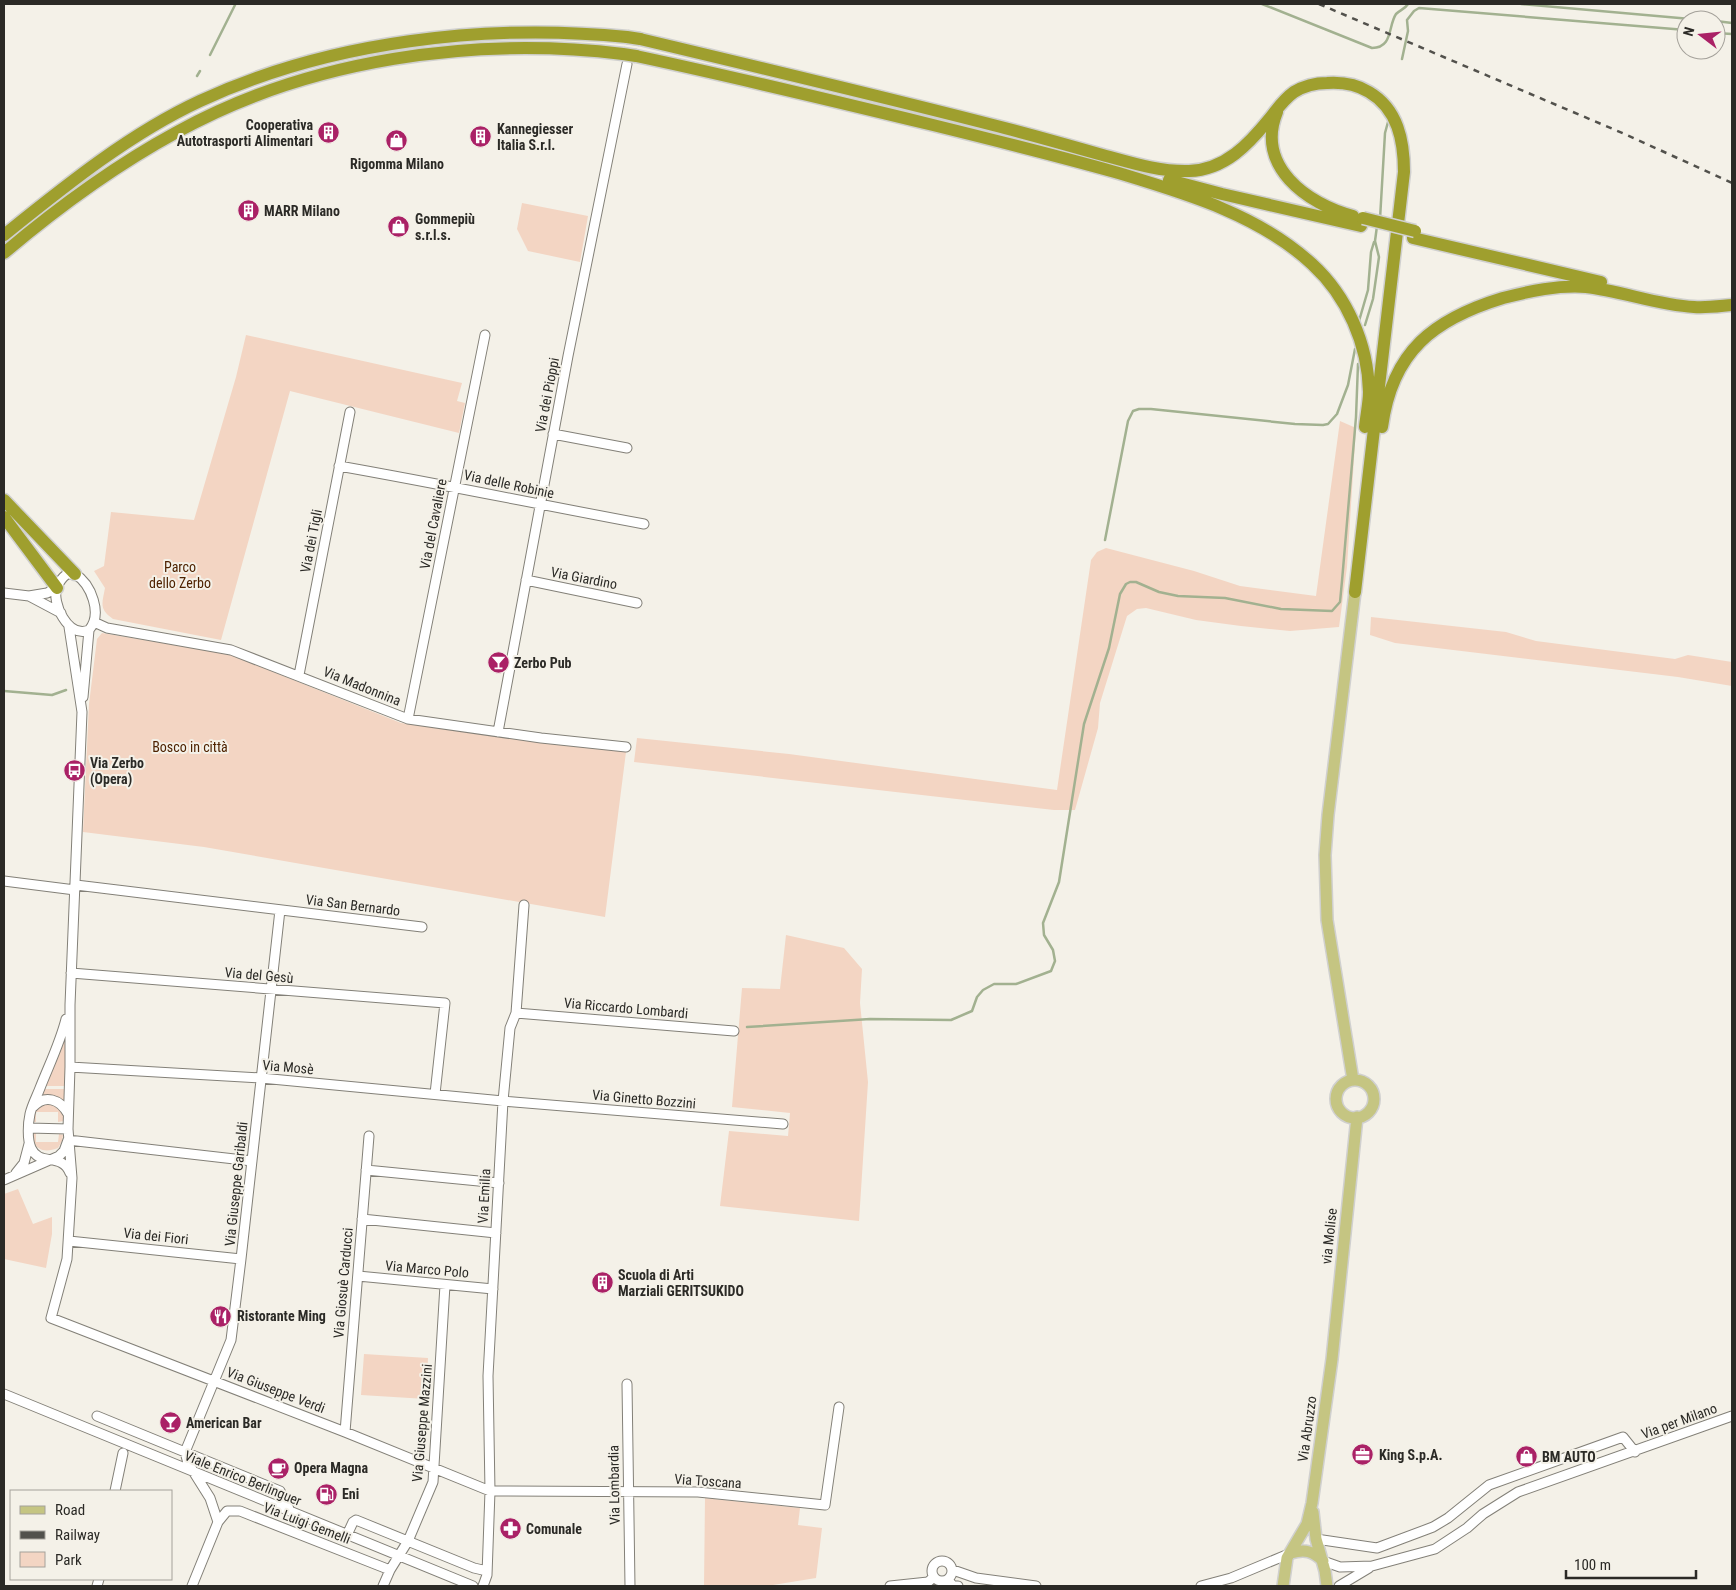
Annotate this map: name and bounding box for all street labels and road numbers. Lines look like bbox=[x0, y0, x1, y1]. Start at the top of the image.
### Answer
street label: Via dei Pioppi bbox=[532, 356, 562, 434]
street label: Via delle Robinie bbox=[462, 467, 556, 501]
street label: Via del Cavaliere bbox=[416, 477, 450, 571]
street label: Via dei Tigli bbox=[297, 508, 325, 574]
street label: Via Giardino bbox=[549, 564, 619, 592]
street label: Via Madonnina bbox=[321, 663, 403, 709]
street label: Via San Bernardo bbox=[305, 891, 401, 919]
street label: Via del Gesù bbox=[224, 964, 294, 986]
street label: Via Riccardo Lombardi bbox=[563, 995, 689, 1021]
street label: Via Mosè bbox=[262, 1057, 315, 1077]
street label: Via Ginetto Bozzini bbox=[591, 1086, 697, 1112]
street label: Via Giuseppe Garibaldi bbox=[222, 1121, 250, 1247]
street label: Via Emilia bbox=[475, 1168, 493, 1224]
street label: via Molise bbox=[1318, 1207, 1340, 1265]
street label: Via dei Fiori bbox=[123, 1225, 189, 1247]
street label: Via Giosuè Carducci bbox=[330, 1227, 356, 1339]
street label: Via Marco Polo bbox=[384, 1257, 470, 1281]
street label: Via Giuseppe Mazzini bbox=[409, 1363, 435, 1483]
street label: Via Giuseppe Verdi bbox=[225, 1364, 327, 1416]
street label: Via Abruzzo bbox=[1294, 1395, 1320, 1463]
street label: Via per Milano bbox=[1639, 1400, 1719, 1442]
street label: Via Lombardia bbox=[605, 1445, 623, 1525]
street label: Viale Enrico Berlinguer bbox=[182, 1447, 304, 1509]
street label: Via Toscana bbox=[674, 1471, 742, 1491]
street label: Via Luigi Gemelli bbox=[261, 1499, 353, 1547]

